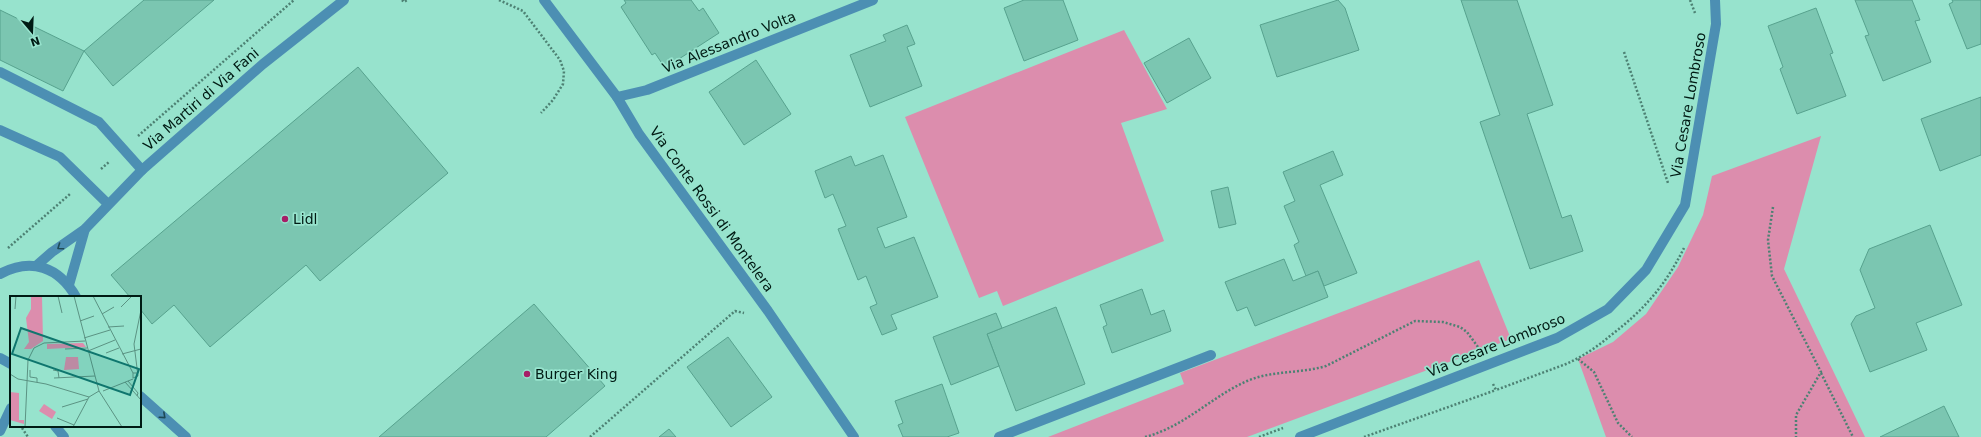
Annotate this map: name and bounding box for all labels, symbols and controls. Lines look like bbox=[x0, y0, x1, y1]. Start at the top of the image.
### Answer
street label: Via Alessandro Volta bbox=[660, 8, 798, 76]
north arrow bbox=[12, 12, 52, 52]
street label: Via Cesare Lombroso bbox=[1667, 31, 1709, 179]
text: N bbox=[29, 33, 42, 49]
street label: Via Martiri di Via Fani bbox=[140, 45, 262, 153]
street label: Via Conte Rossi di Montelera bbox=[647, 123, 777, 295]
place label: Lidl bbox=[293, 211, 317, 227]
marker: Lidl bbox=[280, 214, 290, 224]
one-way arrow bbox=[57, 242, 64, 250]
inset map bbox=[10, 296, 141, 427]
street label: Via Cesare Lombroso bbox=[1425, 310, 1567, 380]
place label: Burger King bbox=[535, 366, 618, 382]
marker: Burger King bbox=[522, 369, 532, 379]
one-way arrow bbox=[158, 412, 166, 419]

